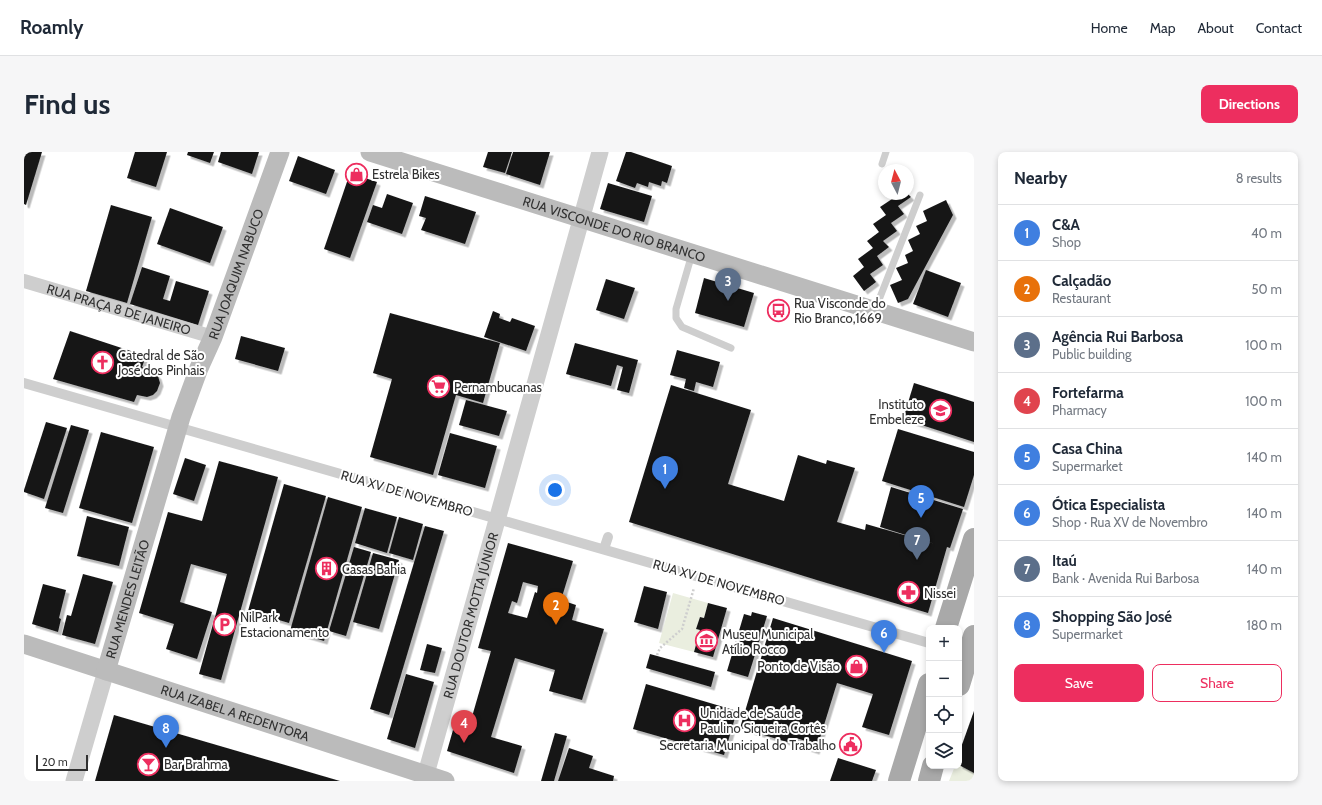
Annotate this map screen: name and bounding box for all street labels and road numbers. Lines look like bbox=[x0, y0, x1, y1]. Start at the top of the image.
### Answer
street label: RUA VISCONDE DO RIO BRANCO bbox=[521, 193, 708, 265]
street label: RUA JOAQUIM NABUCO bbox=[205, 207, 267, 341]
street label: RUA PRAÇA 8 DE JANEIRO bbox=[45, 280, 193, 338]
street label: RUA XV DE NOVEMBRO bbox=[339, 467, 475, 519]
street label: RUA DOUTOR MOTTA JÚNIOR bbox=[440, 530, 501, 700]
street label: RUA MENDES LEITÃO bbox=[102, 538, 152, 660]
street label: RUA XV DE NOVEMBRO bbox=[651, 556, 787, 608]
street label: RUA IZABEL A REDENTORA bbox=[159, 681, 311, 744]

